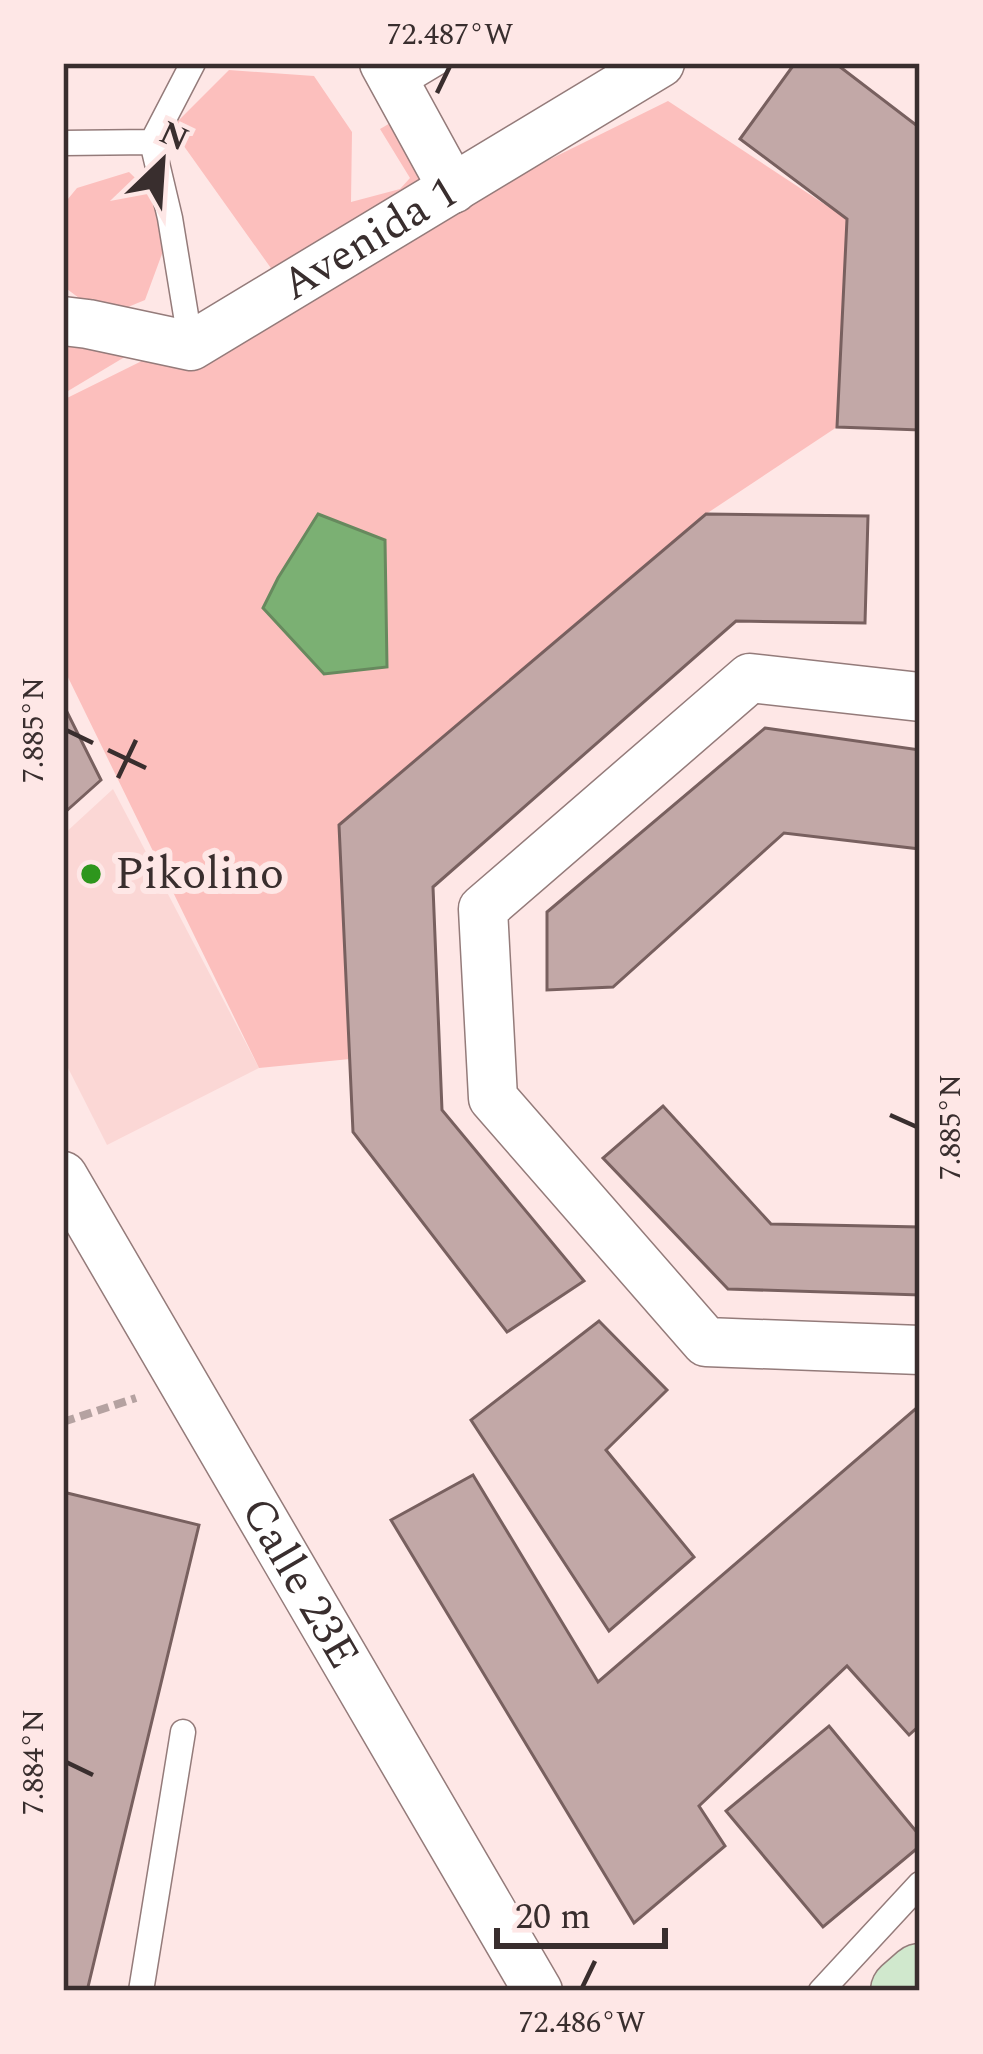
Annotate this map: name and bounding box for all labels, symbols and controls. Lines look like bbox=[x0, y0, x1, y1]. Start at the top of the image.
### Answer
text: 72.487°W bbox=[387, 12, 513, 58]
north arrow bbox=[102, 102, 222, 222]
text: N bbox=[151, 108, 197, 165]
street label: Avenida 1 bbox=[268, 158, 471, 319]
text: 7.885°N bbox=[11, 677, 57, 783]
place label: Pikolino bbox=[115, 840, 284, 909]
marker: Pikolino bbox=[78, 861, 104, 887]
text: 7.885°N bbox=[928, 1074, 974, 1180]
street label: Calle 23E bbox=[223, 1484, 377, 1682]
text: 7.884°N bbox=[11, 1709, 57, 1815]
scale bar bbox=[497, 1874, 665, 1948]
text: 20 m bbox=[515, 1890, 591, 1945]
text: 72.486°W bbox=[519, 2000, 645, 2046]

